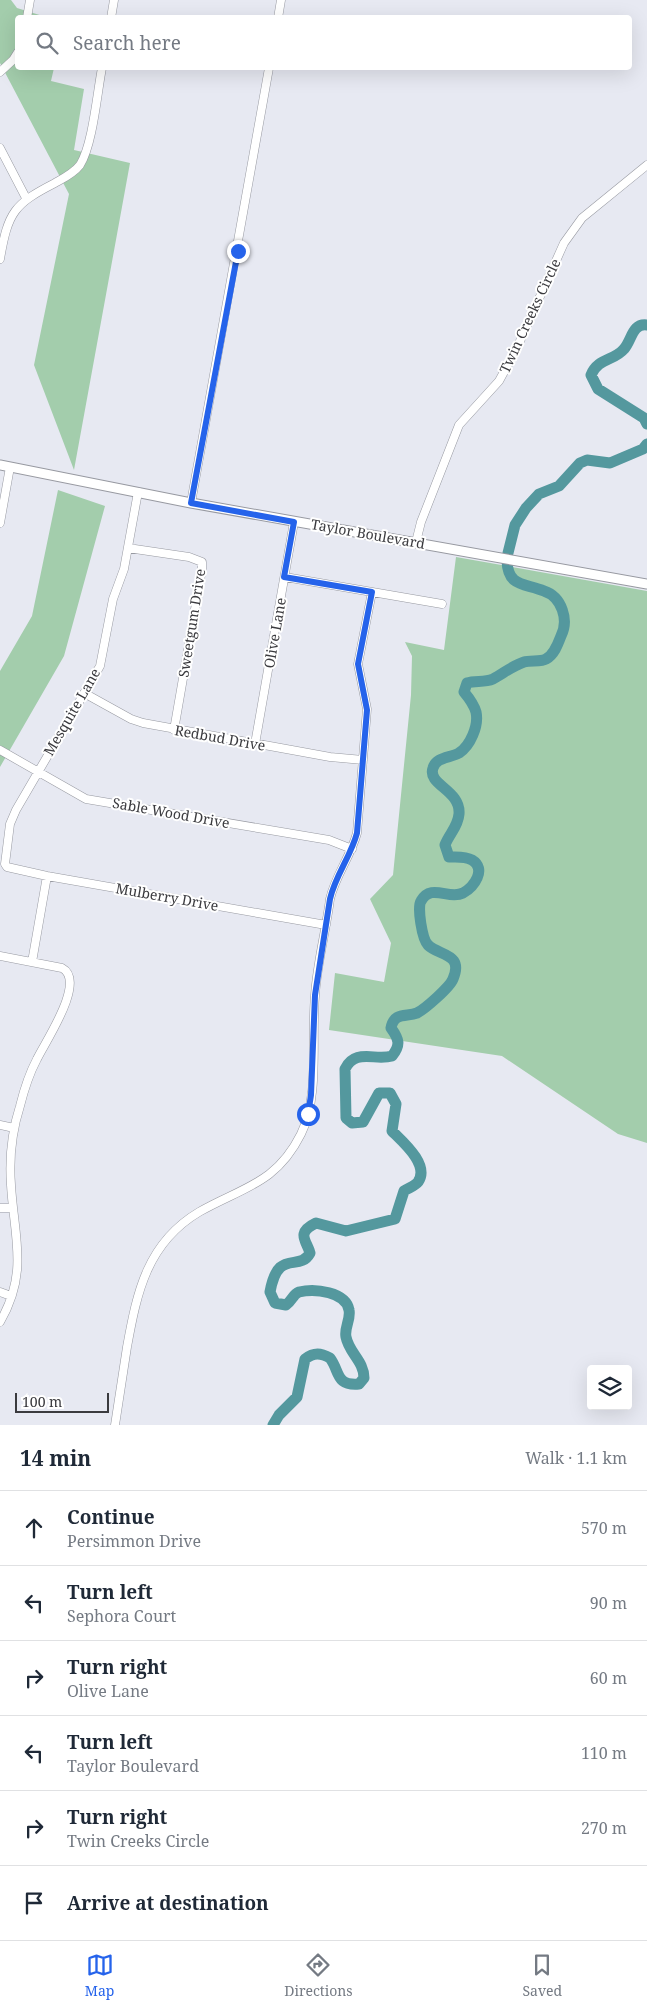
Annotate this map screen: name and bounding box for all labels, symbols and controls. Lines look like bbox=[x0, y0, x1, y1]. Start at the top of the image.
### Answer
search box bbox=[15, 15, 632, 70]
icon: search bbox=[33, 29, 61, 57]
text: Search here bbox=[73, 30, 181, 56]
route end bbox=[227, 240, 250, 263]
street label: Twin Creeks Circle bbox=[495, 255, 564, 376]
street label: Taylor Boulevard bbox=[310, 514, 427, 553]
street label: Sweetgum Drive bbox=[174, 567, 209, 679]
street label: Olive Lane bbox=[259, 596, 290, 670]
street label: Mesquite Lane bbox=[39, 665, 104, 759]
street label: Redbud Drive bbox=[173, 720, 267, 755]
street label: Sable Wood Drive bbox=[111, 793, 231, 832]
street label: Mulberry Drive bbox=[114, 878, 220, 915]
route start bbox=[297, 1103, 320, 1126]
map controls bbox=[587, 1365, 632, 1410]
button: layers bbox=[587, 1365, 632, 1410]
scale bar bbox=[15, 1390, 109, 1413]
text: 100 m bbox=[22, 1392, 62, 1411]
text: 14 min bbox=[20, 1444, 91, 1472]
text: Walk · 1.1 km bbox=[525, 1447, 627, 1469]
text: Continue bbox=[67, 1504, 155, 1530]
icon: ahead bbox=[20, 1514, 48, 1542]
text: 570 m bbox=[581, 1517, 627, 1539]
text: Persimmon Drive bbox=[67, 1530, 201, 1552]
text: Turn left bbox=[67, 1579, 153, 1605]
icon: left bbox=[20, 1589, 48, 1617]
text: 90 m bbox=[590, 1592, 627, 1614]
text: Sephora Court bbox=[67, 1605, 176, 1627]
text: Turn right bbox=[67, 1654, 167, 1680]
icon: right bbox=[20, 1664, 48, 1692]
text: 60 m bbox=[590, 1667, 627, 1689]
text: Olive Lane bbox=[67, 1680, 149, 1702]
text: Turn left bbox=[67, 1729, 153, 1755]
icon: left bbox=[20, 1739, 48, 1767]
text: 110 m bbox=[581, 1742, 627, 1764]
text: Taylor Boulevard bbox=[67, 1755, 199, 1777]
text: Turn right bbox=[67, 1804, 167, 1830]
icon: right bbox=[20, 1814, 48, 1842]
text: 270 m bbox=[581, 1817, 627, 1839]
text: Twin Creeks Circle bbox=[67, 1830, 209, 1852]
icon: arrive bbox=[20, 1889, 48, 1917]
text: Arrive at destination bbox=[67, 1890, 269, 1916]
tab: Map bbox=[85, 1951, 114, 2000]
tab: Directions bbox=[284, 1951, 353, 2000]
tab: Saved bbox=[522, 1951, 562, 2000]

